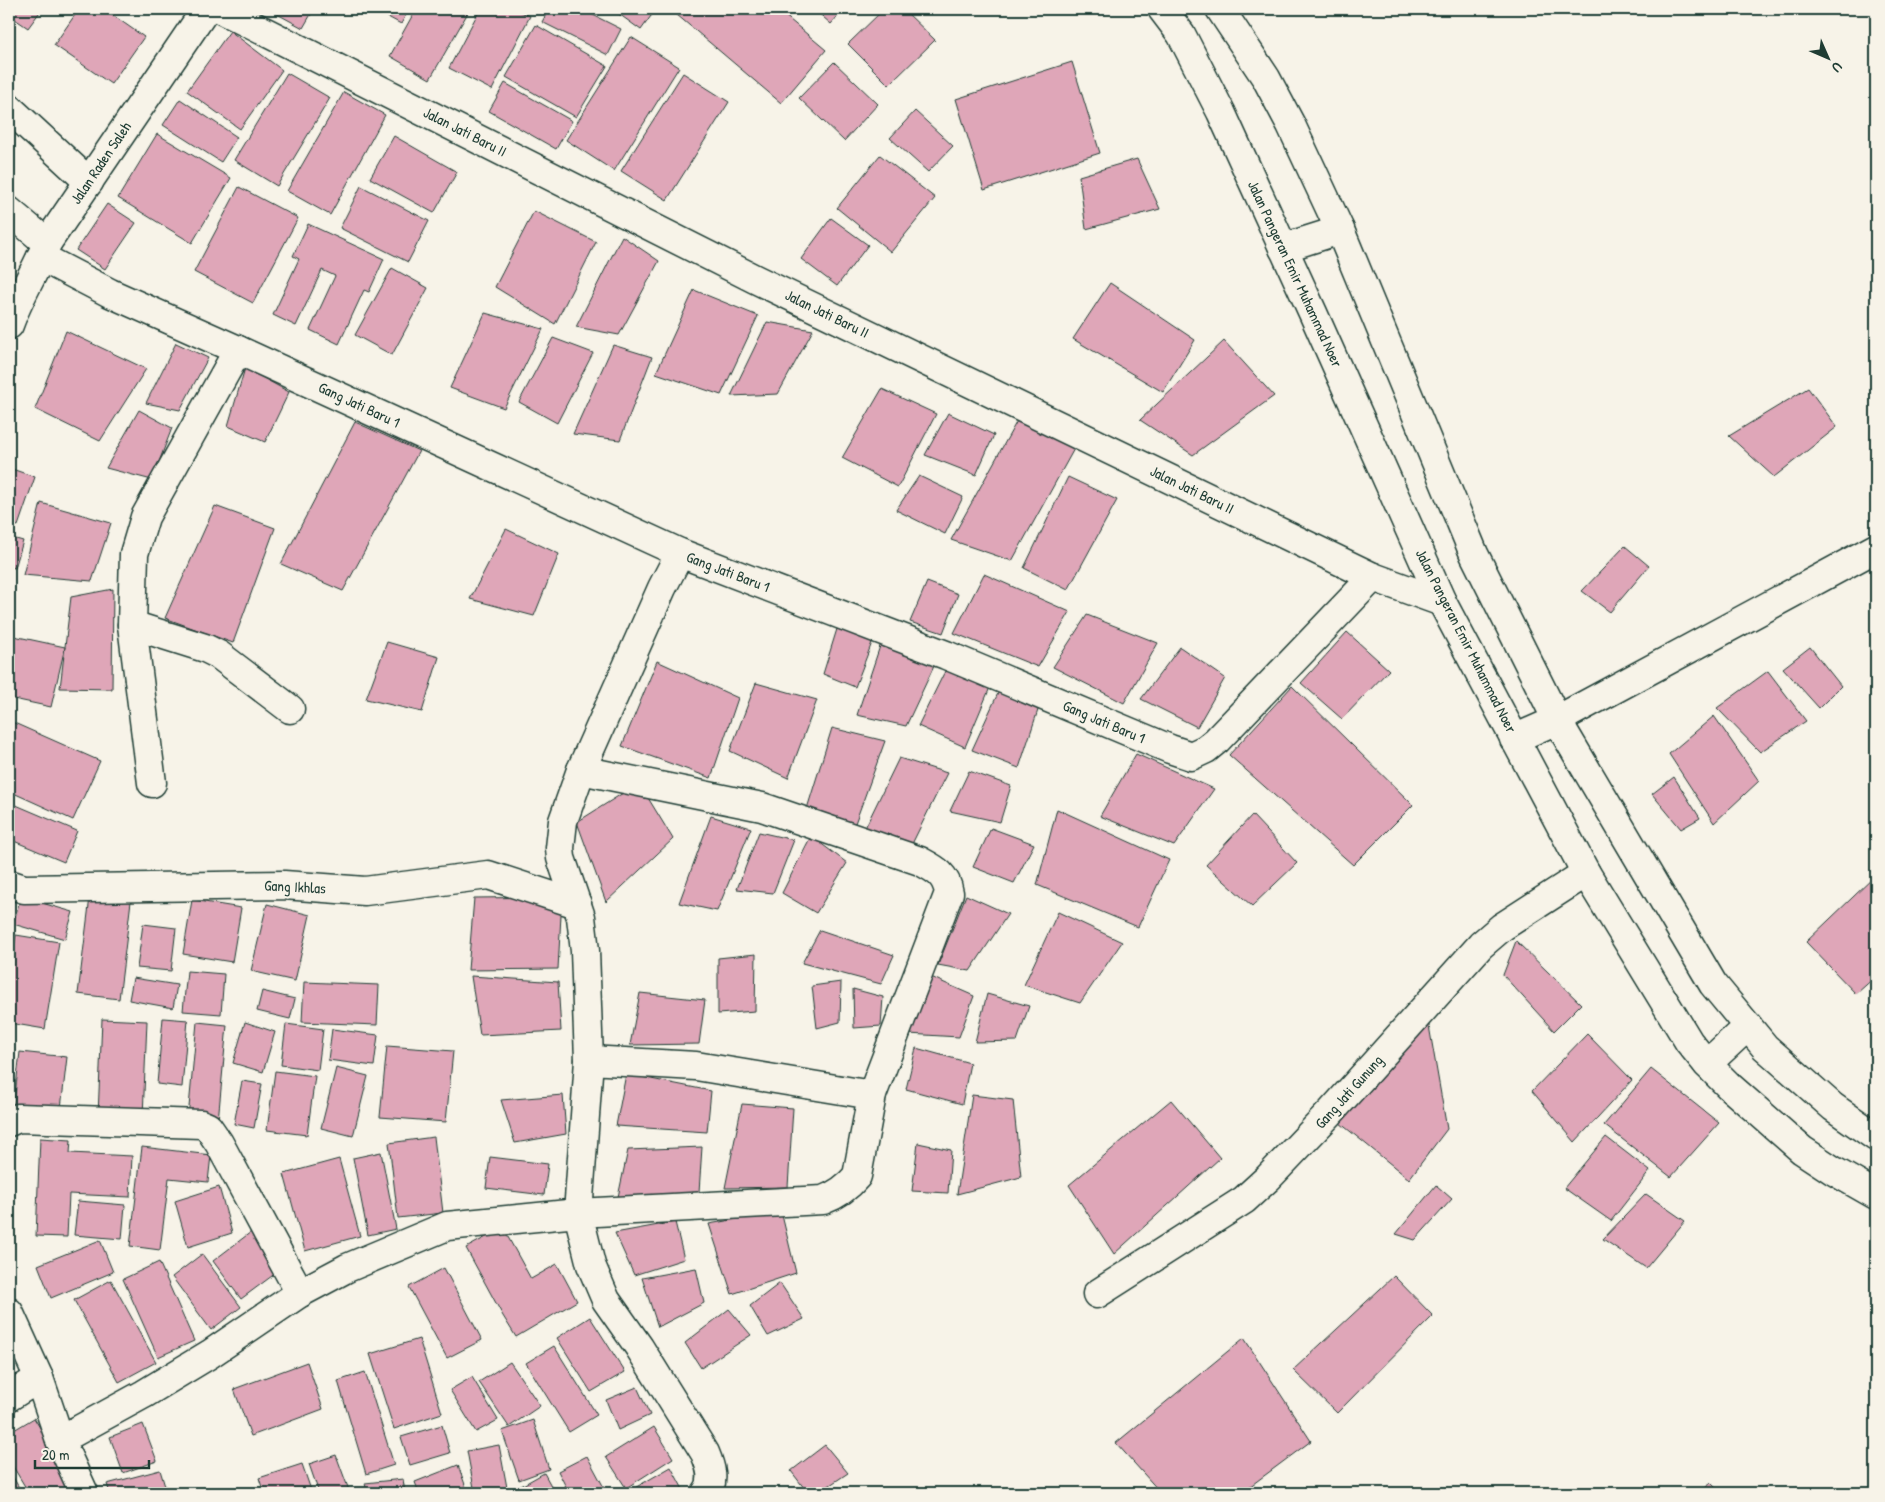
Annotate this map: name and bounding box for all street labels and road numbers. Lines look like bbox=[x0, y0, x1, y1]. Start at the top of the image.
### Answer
street label: Jalan Jati Baru II bbox=[420, 102, 510, 161]
street label: Jalan Raden Saleh bbox=[65, 117, 136, 208]
street label: Jalan Pangeran Emir Muhammad Noer bbox=[1243, 177, 1348, 371]
street label: Jalan Jati Baru II bbox=[782, 284, 873, 343]
street label: Gang Jati Baru 1 bbox=[315, 377, 403, 433]
street label: Jalan Jati Baru II bbox=[1147, 460, 1238, 519]
street label: Jalan Pangeran Emir Muhammad Noer bbox=[1411, 545, 1522, 737]
street label: Gang Jati Baru 1 bbox=[684, 546, 773, 597]
street label: Gang Jati Baru 1 bbox=[1060, 695, 1149, 748]
street label: Gang Ikhlas bbox=[264, 874, 327, 899]
street label: Gang Jati Gunung bbox=[1310, 1050, 1388, 1133]

